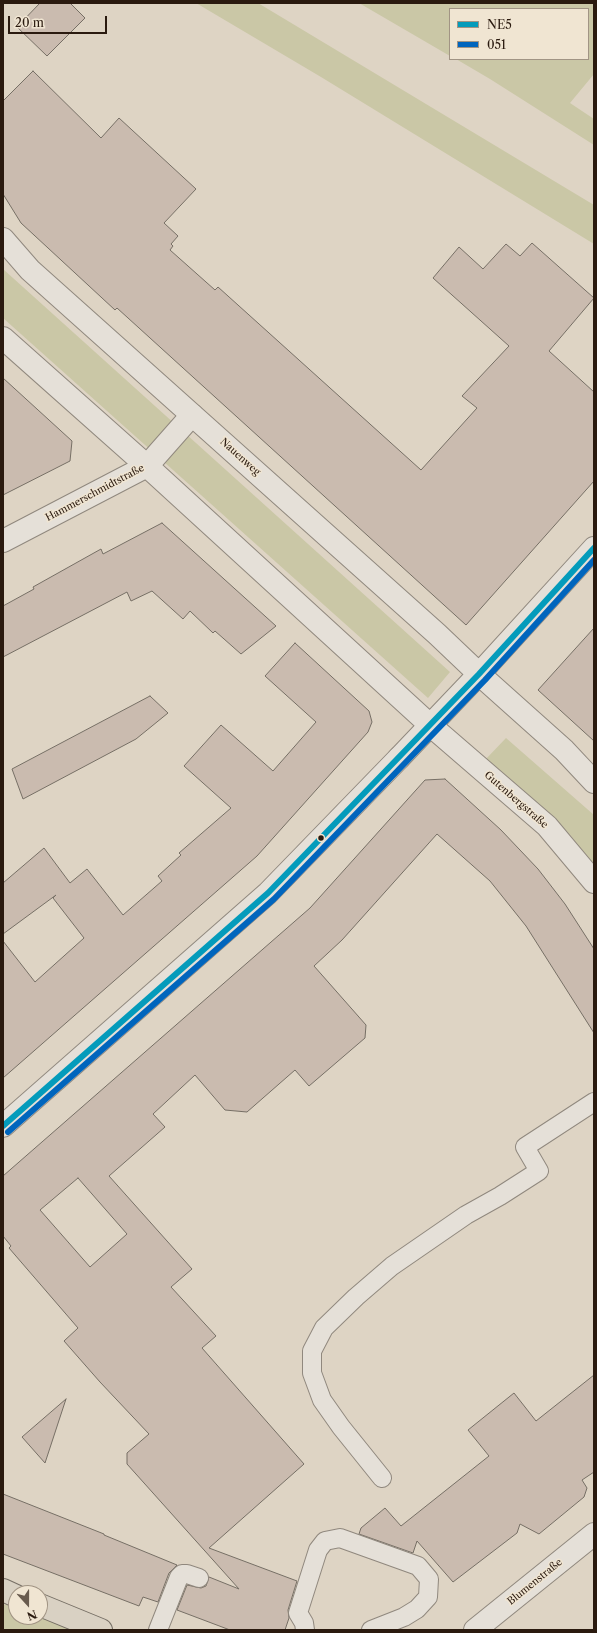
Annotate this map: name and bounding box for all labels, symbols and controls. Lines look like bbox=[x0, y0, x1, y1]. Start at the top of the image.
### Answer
scale bar bbox=[10, 8, 109, 34]
legend bbox=[449, 8, 589, 60]
text: 20 m bbox=[15, 15, 44, 30]
text: NE5 bbox=[487, 17, 512, 32]
text: 051 bbox=[487, 37, 506, 52]
street label: Nauenweg bbox=[217, 436, 263, 478]
street label: Hammerschmidtstraße bbox=[44, 462, 146, 524]
street label: Gutenbergstraße bbox=[482, 769, 550, 831]
unlabelled marker bbox=[316, 833, 326, 843]
street label: Blumenstraße bbox=[505, 1556, 565, 1608]
north arrow bbox=[8, 1585, 48, 1625]
text: N bbox=[25, 1607, 39, 1624]

